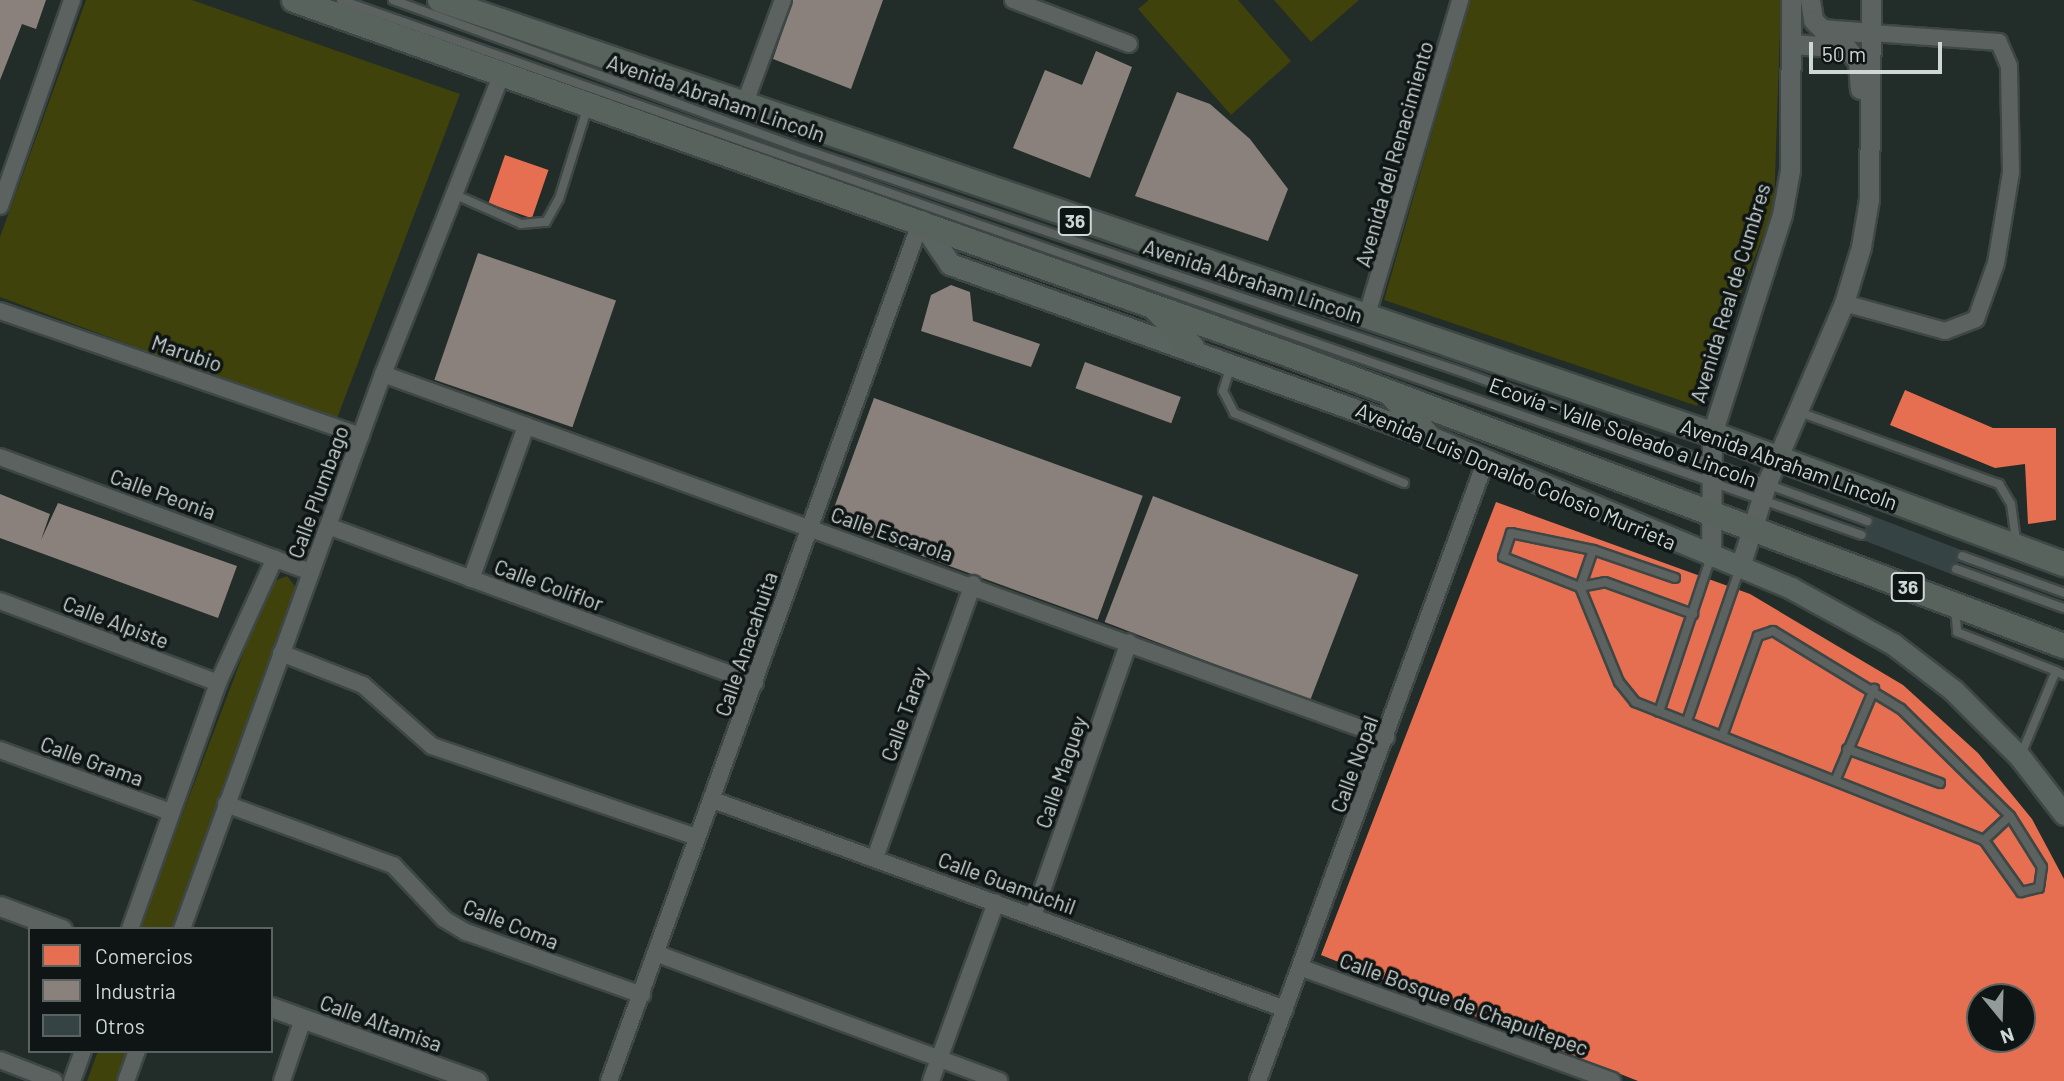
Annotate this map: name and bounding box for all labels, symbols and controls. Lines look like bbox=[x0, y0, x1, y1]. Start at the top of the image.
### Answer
scale bar bbox=[1812, 28, 1945, 72]
street label: Avenida del Renacimiento bbox=[1350, 38, 1438, 270]
text: 50 m bbox=[1822, 41, 1866, 66]
street label: Avenida Abraham Lincoln bbox=[604, 49, 828, 147]
street label: Avenida Real de Cumbres bbox=[1685, 180, 1775, 406]
road number: 36 bbox=[1058, 206, 1092, 236]
street label: Avenida Abraham Lincoln bbox=[1140, 234, 1366, 328]
street label: Marubio bbox=[148, 329, 226, 377]
street label: Ecovía - Valle Soleado a Lincoln bbox=[1486, 372, 1760, 492]
street label: Avenida Luis Donaldo Colosio Murrieta bbox=[1352, 397, 1680, 555]
street label: Avenida Abraham Lincoln bbox=[1677, 413, 1901, 515]
street label: Calle Plumbago bbox=[282, 422, 354, 562]
street label: Calle Peonia bbox=[107, 463, 219, 525]
street label: Calle Escarola bbox=[828, 501, 956, 567]
street label: Calle Coliflor bbox=[491, 554, 607, 616]
street label: Calle Anacahuita bbox=[709, 568, 783, 720]
road number: 36 bbox=[1890, 572, 1926, 602]
street label: Calle Alpiste bbox=[59, 590, 173, 654]
street label: Calle Taray bbox=[875, 663, 933, 765]
street label: Calle Maguey bbox=[1030, 712, 1092, 832]
street label: Calle Nopal bbox=[1325, 712, 1383, 816]
street label: Calle Grama bbox=[37, 731, 147, 791]
street label: Calle Guamúchil bbox=[935, 846, 1079, 920]
street label: Calle Coma bbox=[460, 893, 562, 955]
legend bbox=[28, 927, 273, 1053]
text: Comercios bbox=[95, 943, 193, 968]
street label: Calle Bosque de Chapultepec bbox=[1336, 947, 1592, 1061]
text: Industria bbox=[95, 978, 176, 1003]
north arrow bbox=[1966, 983, 2036, 1053]
street label: Calle Altamisa bbox=[317, 989, 445, 1057]
text: Otros bbox=[95, 1013, 145, 1038]
text: N bbox=[1998, 1024, 2017, 1049]

